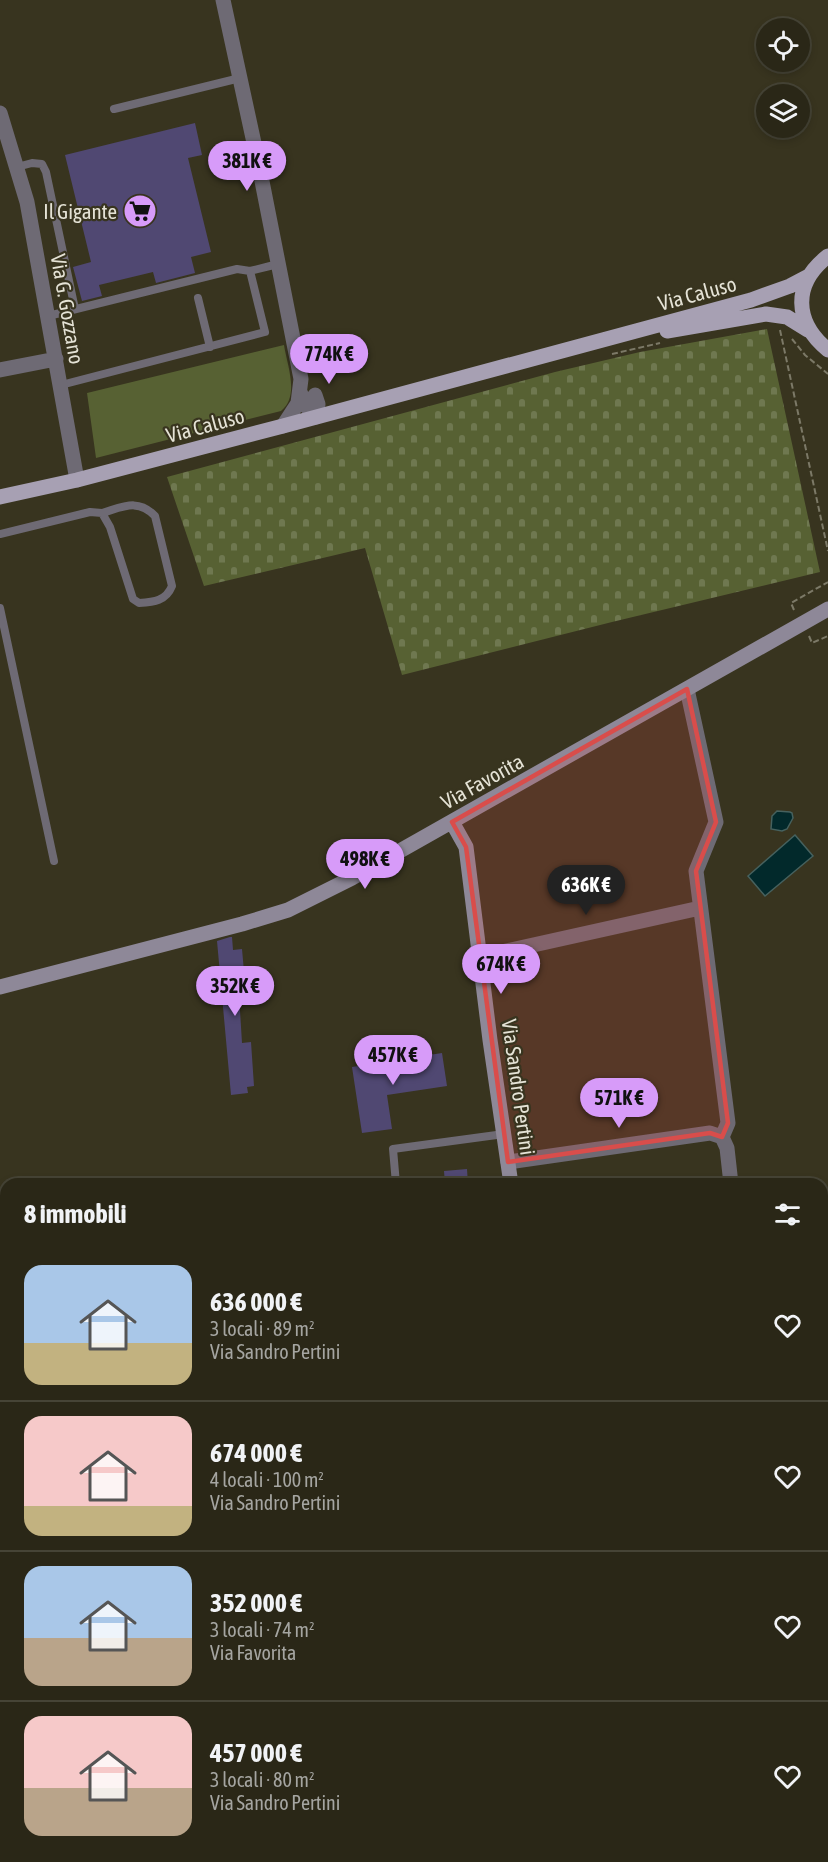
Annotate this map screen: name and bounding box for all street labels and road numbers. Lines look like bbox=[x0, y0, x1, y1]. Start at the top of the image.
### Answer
street label: Via G. Gozzano bbox=[47, 252, 89, 366]
street label: Via Caluso bbox=[655, 271, 739, 315]
street label: Via Caluso bbox=[163, 403, 247, 447]
street label: Via Favorita bbox=[437, 749, 527, 813]
street label: Via Sandro Pertini bbox=[498, 1018, 540, 1156]

